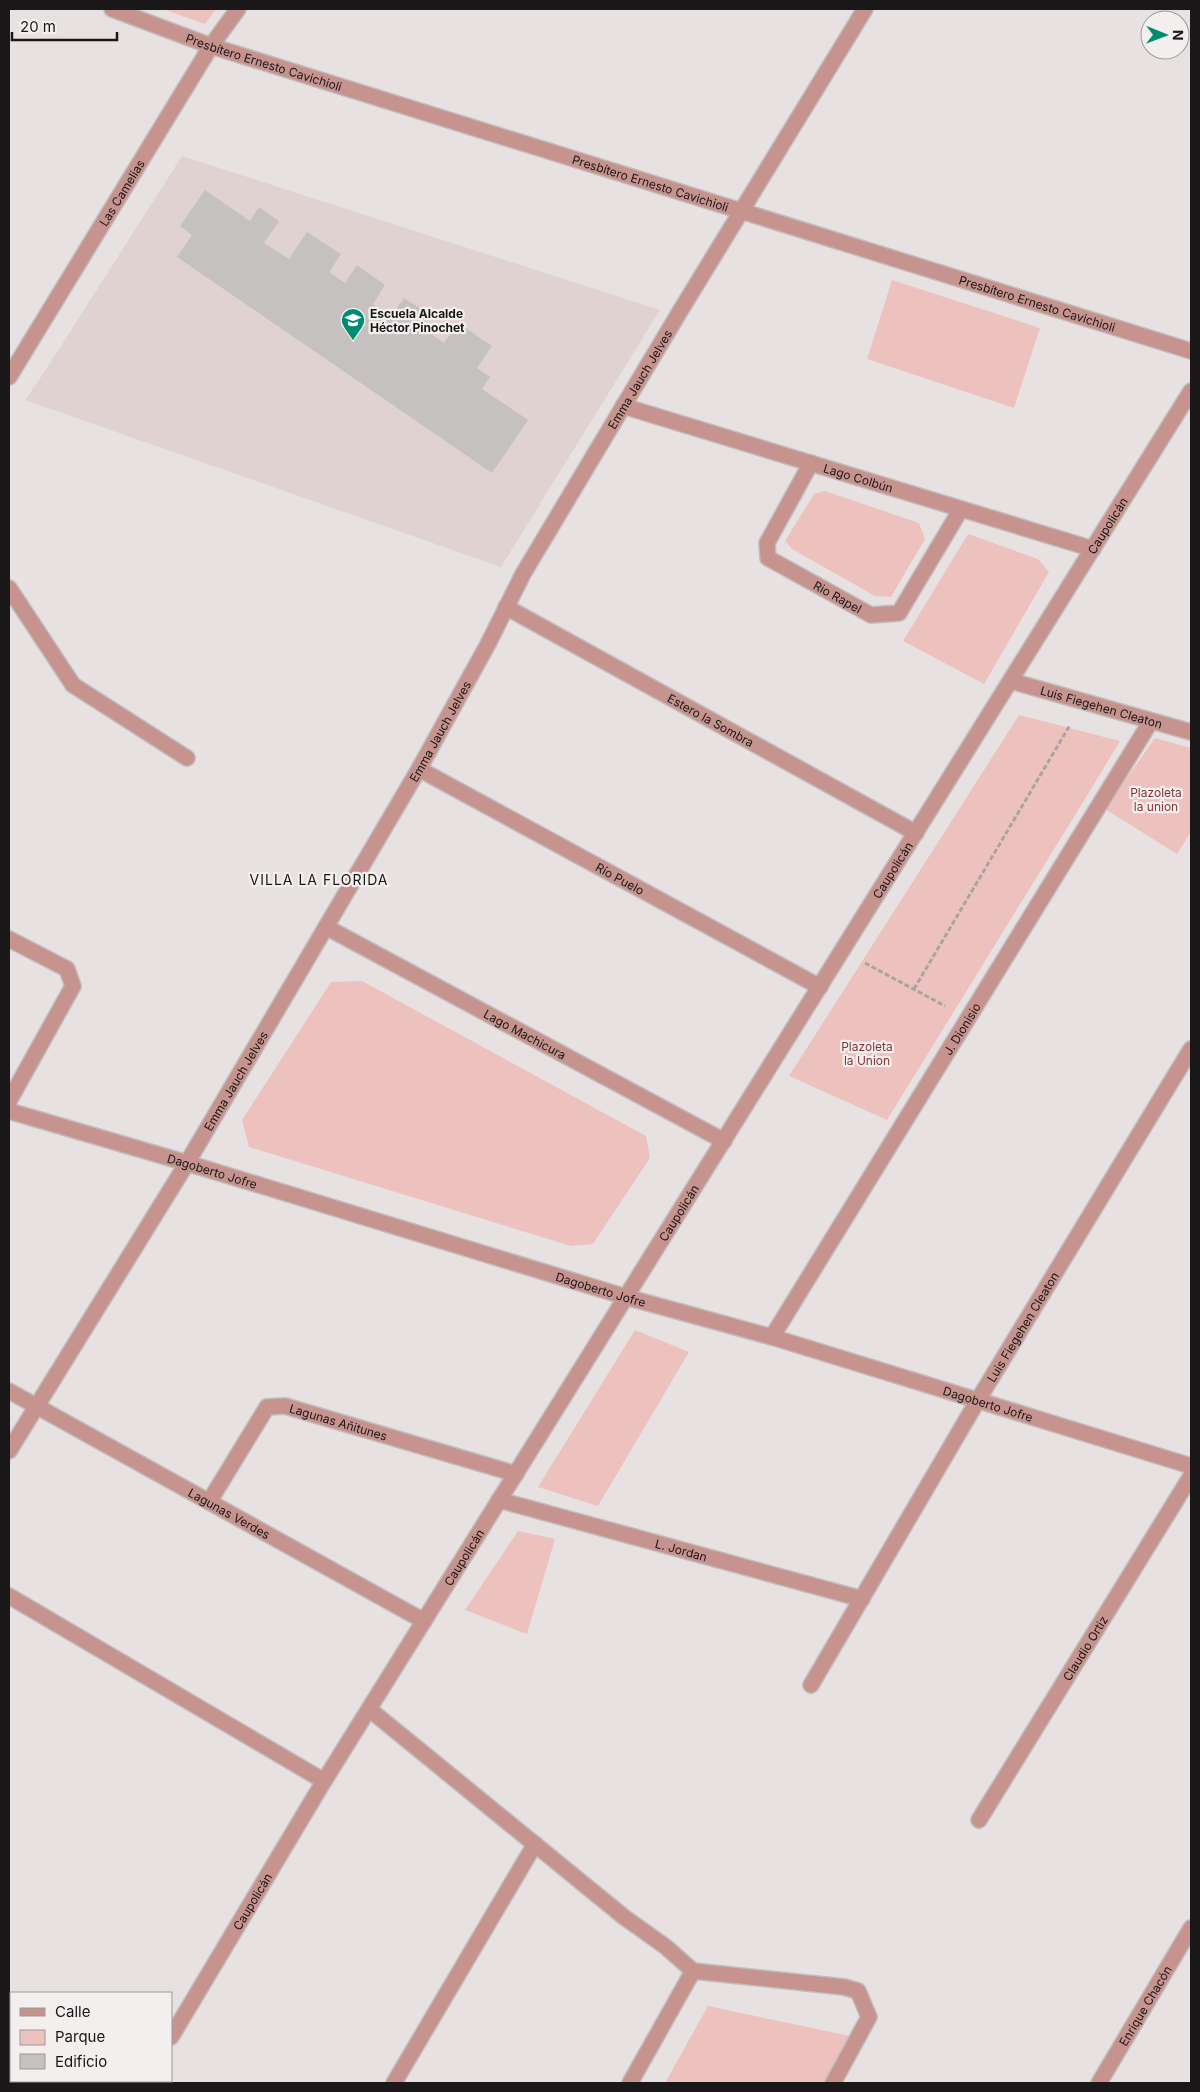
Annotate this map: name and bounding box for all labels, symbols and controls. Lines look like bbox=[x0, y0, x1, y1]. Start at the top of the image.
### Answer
scale bar bbox=[12, 10, 118, 42]
north arrow bbox=[1140, 10, 1190, 60]
text: 20 m bbox=[20, 17, 56, 36]
street label: Presbítero Ernesto Cavichioli bbox=[184, 30, 344, 94]
text: N bbox=[1170, 30, 1187, 41]
street label: Presbítero Ernesto Cavichioli bbox=[570, 151, 731, 214]
street label: Las Camelias bbox=[96, 157, 148, 229]
street label: Presbítero Ernesto Cavichioli bbox=[957, 272, 1117, 335]
place label: Escuela Alcalde Héctor Pinochet bbox=[370, 306, 465, 335]
school or university icon: Escuela Alcalde Héctor Pinochet bbox=[340, 307, 366, 341]
street label: Emma Jauch Jelves bbox=[604, 327, 675, 431]
street label: Lago Colbún bbox=[822, 460, 895, 495]
street label: Caupolicán bbox=[1084, 494, 1130, 557]
street label: Rio Rapel bbox=[811, 577, 864, 616]
street label: Emma Jauch Jelves bbox=[406, 678, 474, 784]
street label: Luis Fiegehen Cleaton bbox=[1039, 682, 1164, 731]
street label: Estero la Sombra bbox=[665, 690, 757, 750]
park label: Plazoleta la union bbox=[1130, 785, 1182, 814]
street label: Caupolicán bbox=[869, 839, 916, 901]
street label: Río Puelo bbox=[593, 859, 647, 898]
district label: VILLA LA FLORIDA bbox=[250, 871, 388, 888]
street label: J. Dionisio bbox=[940, 1000, 983, 1058]
street label: Lago Machicura bbox=[481, 1006, 569, 1062]
street label: Emma Jauch Jelves bbox=[200, 1028, 271, 1133]
park label: Plazoleta la Union bbox=[841, 1039, 893, 1068]
street label: Dagoberto Jofre bbox=[166, 1150, 259, 1192]
street label: Caupolicán bbox=[655, 1182, 702, 1244]
street label: Dagoberto Jofre bbox=[554, 1268, 647, 1310]
street label: Luis Fiegehen Cleaton bbox=[983, 1269, 1062, 1385]
street label: Dagoberto Jofre bbox=[941, 1383, 1035, 1424]
street label: Lagunas Añitunes bbox=[288, 1400, 389, 1443]
street label: Lagunas Verdes bbox=[186, 1484, 273, 1542]
street label: Caupolicán bbox=[440, 1526, 487, 1588]
street label: L. Jordan bbox=[654, 1535, 709, 1564]
street label: Claudio Ortiz bbox=[1059, 1613, 1111, 1683]
street label: Caupolicán bbox=[229, 1870, 275, 1933]
street label: Enrique Chacón bbox=[1115, 1963, 1174, 2048]
legend bbox=[10, 1992, 172, 2082]
text: Calle bbox=[55, 2002, 90, 2021]
text: Parque bbox=[55, 2027, 105, 2046]
text: Edificio bbox=[55, 2052, 107, 2071]

